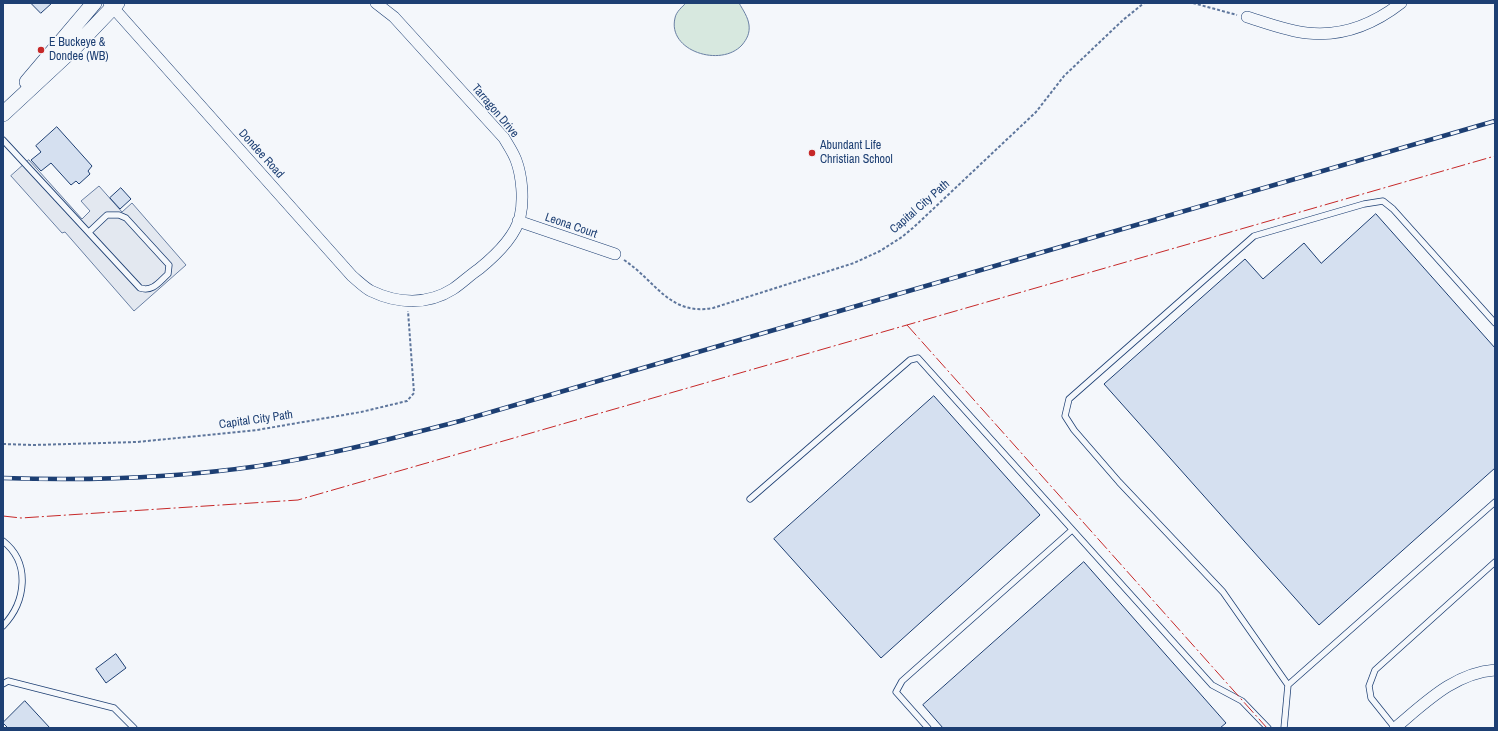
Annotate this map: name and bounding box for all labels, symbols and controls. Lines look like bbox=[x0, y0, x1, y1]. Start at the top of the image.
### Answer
place label: E Buckeye & Dondee (WB) bbox=[49, 36, 109, 64]
marker: E Buckeye & Dondee (WB) bbox=[36, 45, 46, 55]
street label: Tarragon Drive bbox=[469, 81, 521, 141]
street label: Dondee Road bbox=[235, 127, 287, 181]
place label: Abundant Life Christian School bbox=[820, 139, 893, 167]
marker: Abundant Life Christian School bbox=[807, 148, 817, 158]
street label: Capital City Path bbox=[887, 177, 953, 237]
street label: Leona Court bbox=[543, 210, 599, 242]
street label: Capital City Path bbox=[218, 408, 294, 432]

